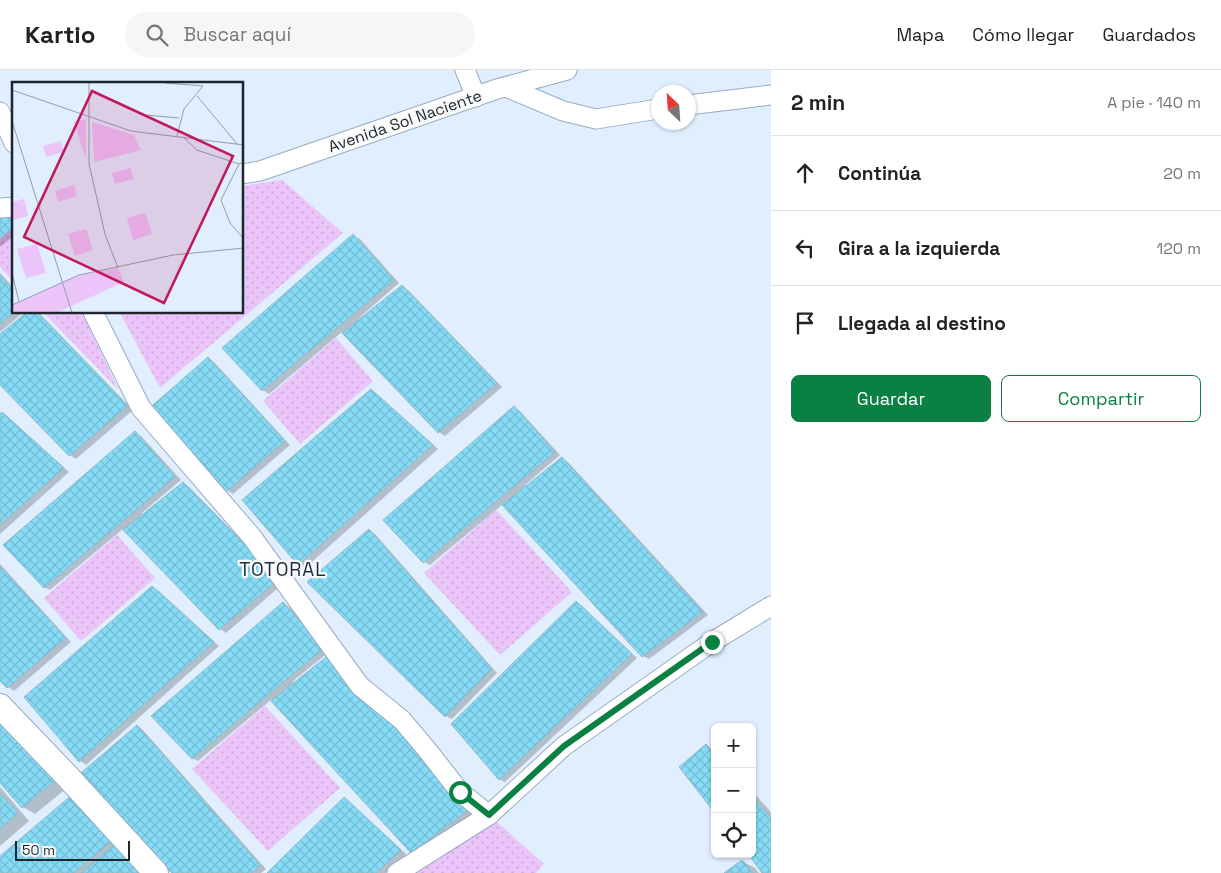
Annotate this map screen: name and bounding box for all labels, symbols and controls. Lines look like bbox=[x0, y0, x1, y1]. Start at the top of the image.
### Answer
search box bbox=[125, 12, 475, 57]
text: Kartio bbox=[25, 19, 95, 50]
icon: search bbox=[143, 21, 171, 49]
text: Buscar aquí bbox=[183, 22, 291, 47]
text: Mapa bbox=[896, 23, 944, 46]
text: Cómo llegar bbox=[972, 23, 1074, 46]
text: Guardados bbox=[1102, 23, 1196, 46]
inset map bbox=[12, 82, 244, 314]
street label: Avenida Sol Naciente bbox=[325, 85, 485, 157]
north arrow bbox=[651, 85, 696, 130]
text: 2 min bbox=[791, 89, 845, 116]
text: A pie · 140 m bbox=[1107, 92, 1201, 113]
icon: ahead bbox=[791, 159, 819, 187]
text: Continúa bbox=[838, 161, 921, 186]
text: 20 m bbox=[1163, 163, 1201, 184]
icon: left bbox=[791, 234, 819, 262]
text: Gira a la izquierda bbox=[838, 236, 1000, 261]
text: 120 m bbox=[1157, 238, 1201, 259]
icon: arrive bbox=[791, 309, 819, 337]
text: Llegada al destino bbox=[838, 311, 1006, 336]
button: Guardar bbox=[791, 375, 991, 422]
button: Compartir bbox=[1001, 375, 1201, 422]
district label: TOTORAL bbox=[239, 557, 327, 582]
route end bbox=[701, 631, 724, 654]
map controls bbox=[711, 723, 756, 858]
button: + bbox=[711, 723, 756, 768]
button: − bbox=[711, 768, 756, 813]
route start bbox=[449, 781, 472, 804]
button: locate bbox=[711, 813, 756, 858]
scale bar bbox=[15, 838, 130, 861]
text: 50 m bbox=[22, 841, 55, 859]

